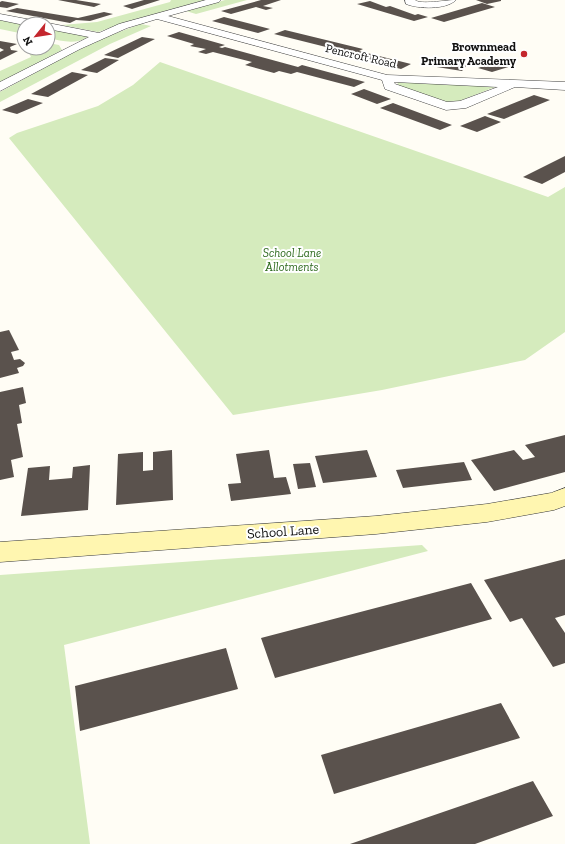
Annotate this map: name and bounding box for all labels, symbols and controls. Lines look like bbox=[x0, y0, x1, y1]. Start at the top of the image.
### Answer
north arrow bbox=[16, 16, 56, 56]
text: N bbox=[20, 33, 35, 48]
place label: Brownmead Primary Academy bbox=[421, 40, 517, 68]
street label: Pencroft Road bbox=[324, 41, 398, 71]
marker: Brownmead Primary Academy bbox=[519, 49, 529, 59]
park label: School Lane Allotments bbox=[263, 246, 321, 274]
street label: School Lane bbox=[247, 520, 320, 542]

